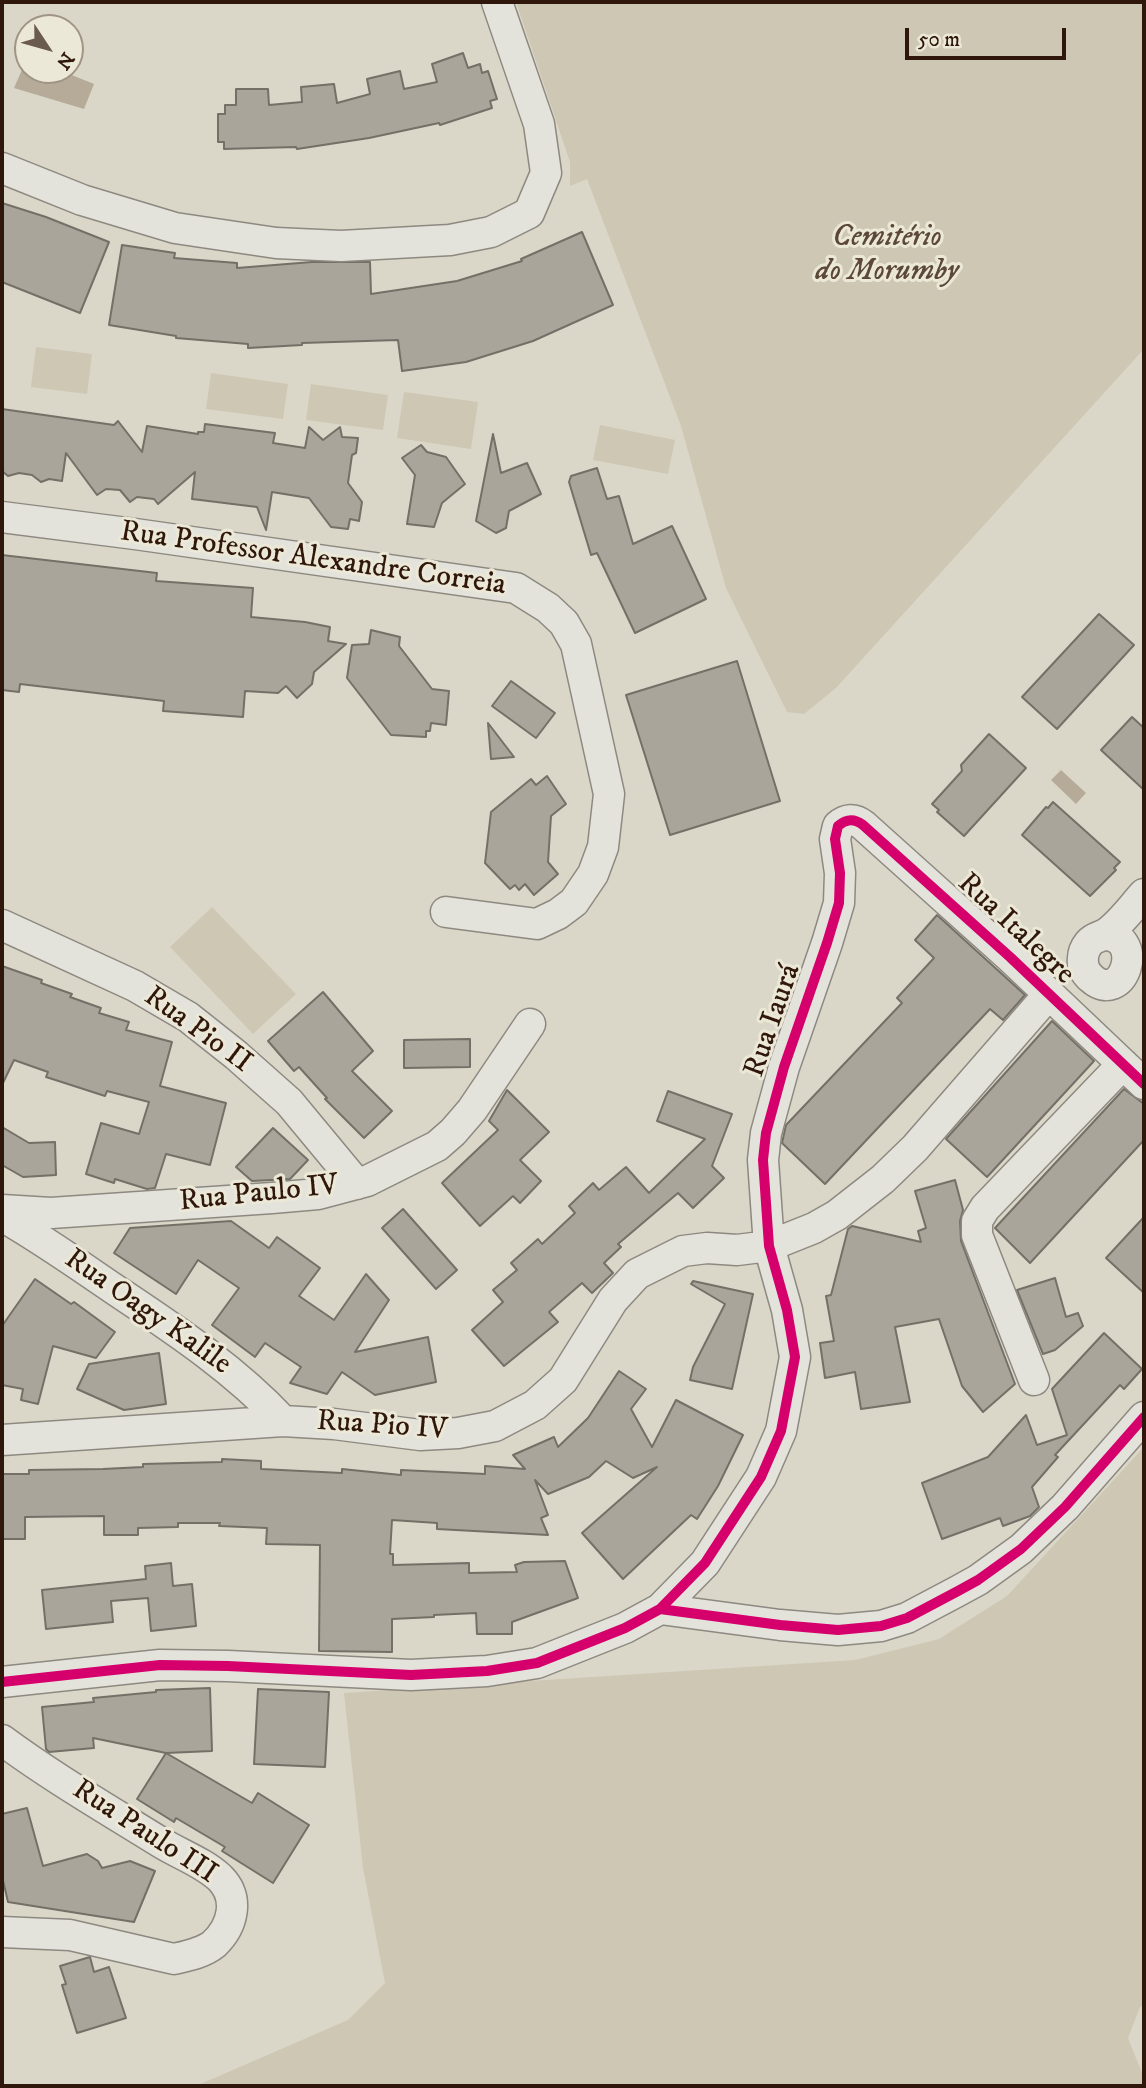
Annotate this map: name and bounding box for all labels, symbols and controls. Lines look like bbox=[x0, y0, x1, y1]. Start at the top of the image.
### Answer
north arrow bbox=[14, 14, 84, 84]
scale bar bbox=[908, 14, 1069, 58]
text: 50 m bbox=[918, 27, 960, 53]
text: N bbox=[51, 47, 79, 74]
park label: Cemitério do Morumby bbox=[815, 221, 959, 292]
street label: Rua Professor Alexandre Correia bbox=[118, 515, 508, 605]
street label: Rua Italegre bbox=[949, 867, 1081, 993]
street label: Rua Iaurá bbox=[738, 960, 810, 1082]
street label: Rua Pio II bbox=[136, 980, 258, 1082]
street label: Rua Paulo IV bbox=[178, 1169, 340, 1221]
street label: Rua Oagy Kalile bbox=[57, 1242, 237, 1384]
street label: Rua Pio IV bbox=[315, 1404, 449, 1450]
street label: Rua Paulo III bbox=[65, 1773, 223, 1893]

